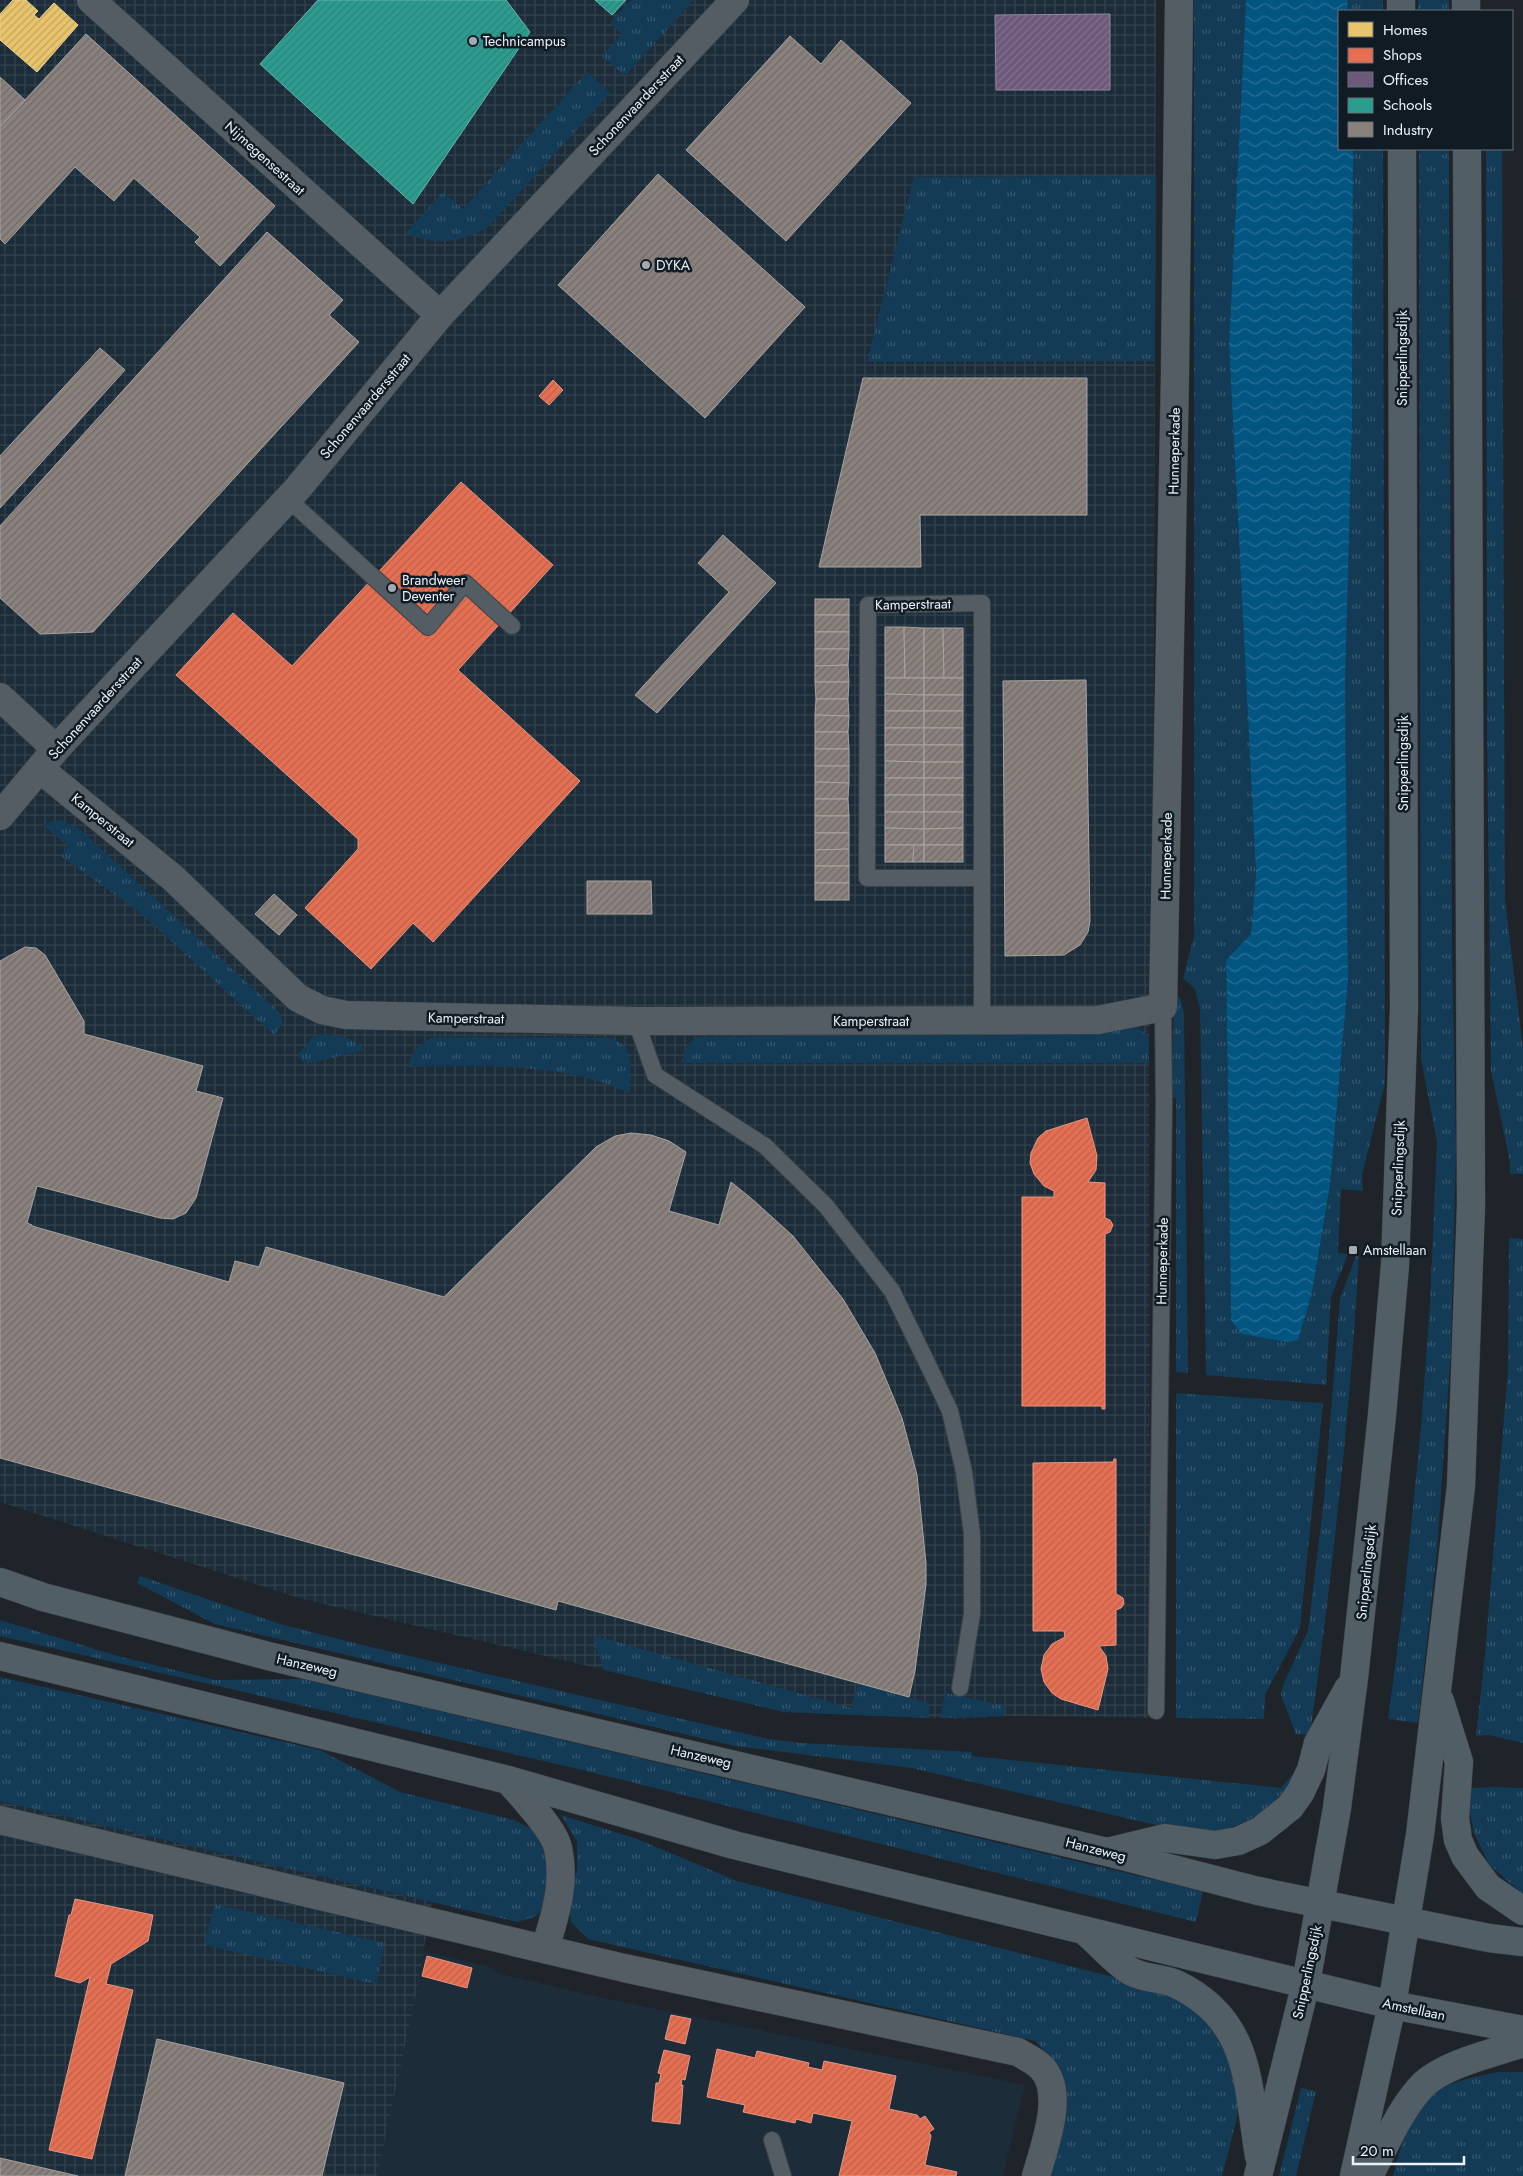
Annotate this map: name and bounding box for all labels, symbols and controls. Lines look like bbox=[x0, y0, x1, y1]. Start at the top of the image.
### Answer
legend bbox=[1338, 10, 1513, 150]
text: Homes bbox=[1383, 19, 1427, 41]
place label: Technicampus bbox=[483, 31, 566, 51]
marker: Technicampus bbox=[467, 35, 479, 47]
text: Shops bbox=[1383, 44, 1422, 66]
street label: Schonenvaardersstraat bbox=[584, 49, 689, 160]
text: Offices bbox=[1383, 69, 1428, 91]
text: Schools bbox=[1383, 94, 1432, 116]
street label: Nijmegensestraat bbox=[220, 116, 310, 200]
text: Industry bbox=[1383, 119, 1433, 141]
place label: DYKA bbox=[656, 255, 691, 275]
marker: DYKA bbox=[640, 259, 652, 271]
street label: Snipperlingsdijk bbox=[1392, 309, 1412, 406]
street label: Schonenvaardersstraat bbox=[315, 349, 415, 463]
street label: Hunneperkade bbox=[1163, 407, 1185, 495]
place label: Brandweer Deventer bbox=[402, 570, 465, 606]
marker: Brandweer Deventer bbox=[386, 582, 398, 594]
street label: Kamperstraat bbox=[875, 593, 952, 615]
street label: Schonenvaardersstraat bbox=[43, 652, 147, 764]
street label: Snipperlingsdijk bbox=[1393, 714, 1413, 811]
street label: Kamperstraat bbox=[67, 788, 139, 852]
street label: Hunneperkade bbox=[1155, 812, 1177, 900]
street label: Kamperstraat bbox=[428, 1007, 505, 1029]
street label: Kamperstraat bbox=[833, 1011, 910, 1031]
street label: Snipperlingsdijk bbox=[1386, 1119, 1410, 1216]
street label: Hunneperkade bbox=[1151, 1217, 1173, 1305]
place label: Amstellaan bbox=[1363, 1240, 1427, 1260]
marker: Amstellaan bbox=[1347, 1244, 1359, 1256]
street label: Snipperlingsdijk bbox=[1351, 1523, 1381, 1621]
street label: Hanzeweg bbox=[275, 1648, 339, 1682]
street label: Hanzeweg bbox=[669, 1739, 733, 1773]
street label: Hanzeweg bbox=[1064, 1832, 1128, 1866]
street label: Snipperlingsdijk bbox=[1287, 1922, 1327, 2021]
street label: Amstellaan bbox=[1381, 1993, 1447, 2025]
scale bar bbox=[1353, 2134, 1464, 2166]
text: 20 m bbox=[1360, 2140, 1394, 2162]

